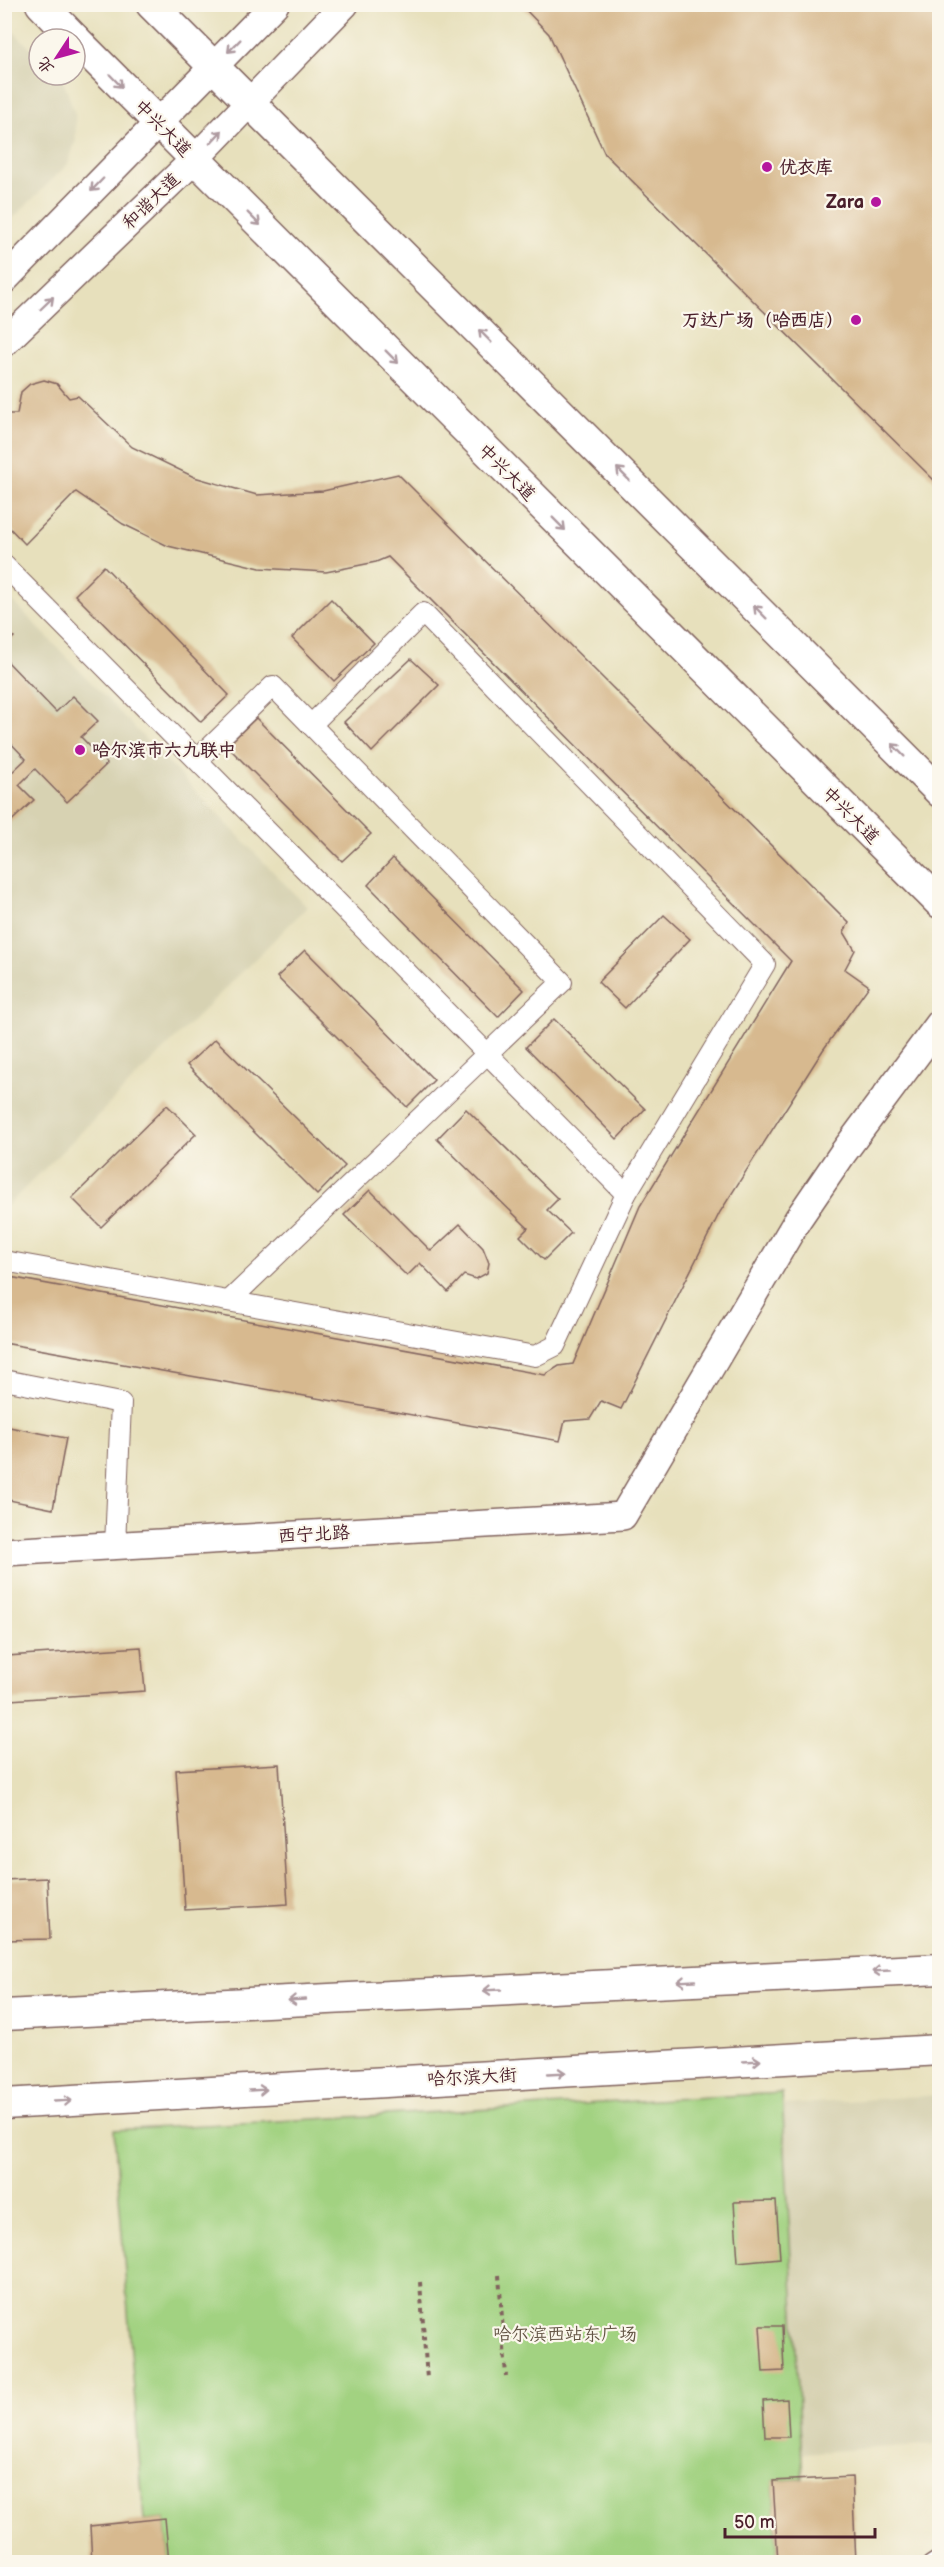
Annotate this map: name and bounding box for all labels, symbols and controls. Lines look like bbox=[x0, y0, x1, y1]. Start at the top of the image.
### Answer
north arrow bbox=[27, 27, 87, 87]
one-way arrow bbox=[226, 38, 241, 53]
text: 北 bbox=[34, 53, 58, 77]
one-way arrow bbox=[109, 73, 123, 88]
street label: 中兴大道 bbox=[130, 95, 196, 161]
one-way arrow bbox=[209, 130, 223, 145]
place label: 优衣库 bbox=[779, 157, 833, 178]
marker: 优衣库 bbox=[760, 160, 774, 174]
street label: 和谐大道 bbox=[118, 169, 185, 234]
one-way arrow bbox=[90, 178, 105, 193]
place label: Zara bbox=[826, 192, 864, 213]
marker: Zara bbox=[869, 195, 883, 209]
one-way arrow bbox=[246, 212, 261, 226]
one-way arrow bbox=[39, 295, 54, 310]
place label: 万达广场（哈西店） bbox=[682, 310, 844, 331]
marker: 万达广场（哈西店） bbox=[849, 313, 863, 327]
one-way arrow bbox=[477, 329, 492, 344]
one-way arrow bbox=[384, 349, 399, 364]
street label: 中兴大道 bbox=[474, 439, 540, 505]
one-way arrow bbox=[615, 467, 630, 482]
one-way arrow bbox=[552, 517, 567, 532]
one-way arrow bbox=[753, 605, 768, 620]
place label: 哈尔滨市六九联中 bbox=[92, 740, 236, 761]
marker: 哈尔滨市六九联中 bbox=[73, 743, 87, 757]
one-way arrow bbox=[891, 743, 906, 758]
street label: 中兴大道 bbox=[818, 782, 884, 848]
street label: 西宁北路 bbox=[278, 1522, 351, 1547]
one-way arrow bbox=[872, 1966, 892, 1977]
one-way arrow bbox=[677, 1975, 697, 1986]
one-way arrow bbox=[482, 1985, 502, 1996]
one-way arrow bbox=[287, 1994, 307, 2005]
one-way arrow bbox=[741, 2056, 761, 2067]
street label: 哈尔滨大街 bbox=[427, 2065, 518, 2090]
one-way arrow bbox=[547, 2067, 567, 2078]
one-way arrow bbox=[247, 2084, 267, 2095]
one-way arrow bbox=[52, 2095, 72, 2106]
park label: 哈尔滨西站东广场 bbox=[493, 2324, 637, 2345]
scale bar bbox=[725, 2501, 875, 2539]
text: 50 m bbox=[734, 2512, 775, 2533]

